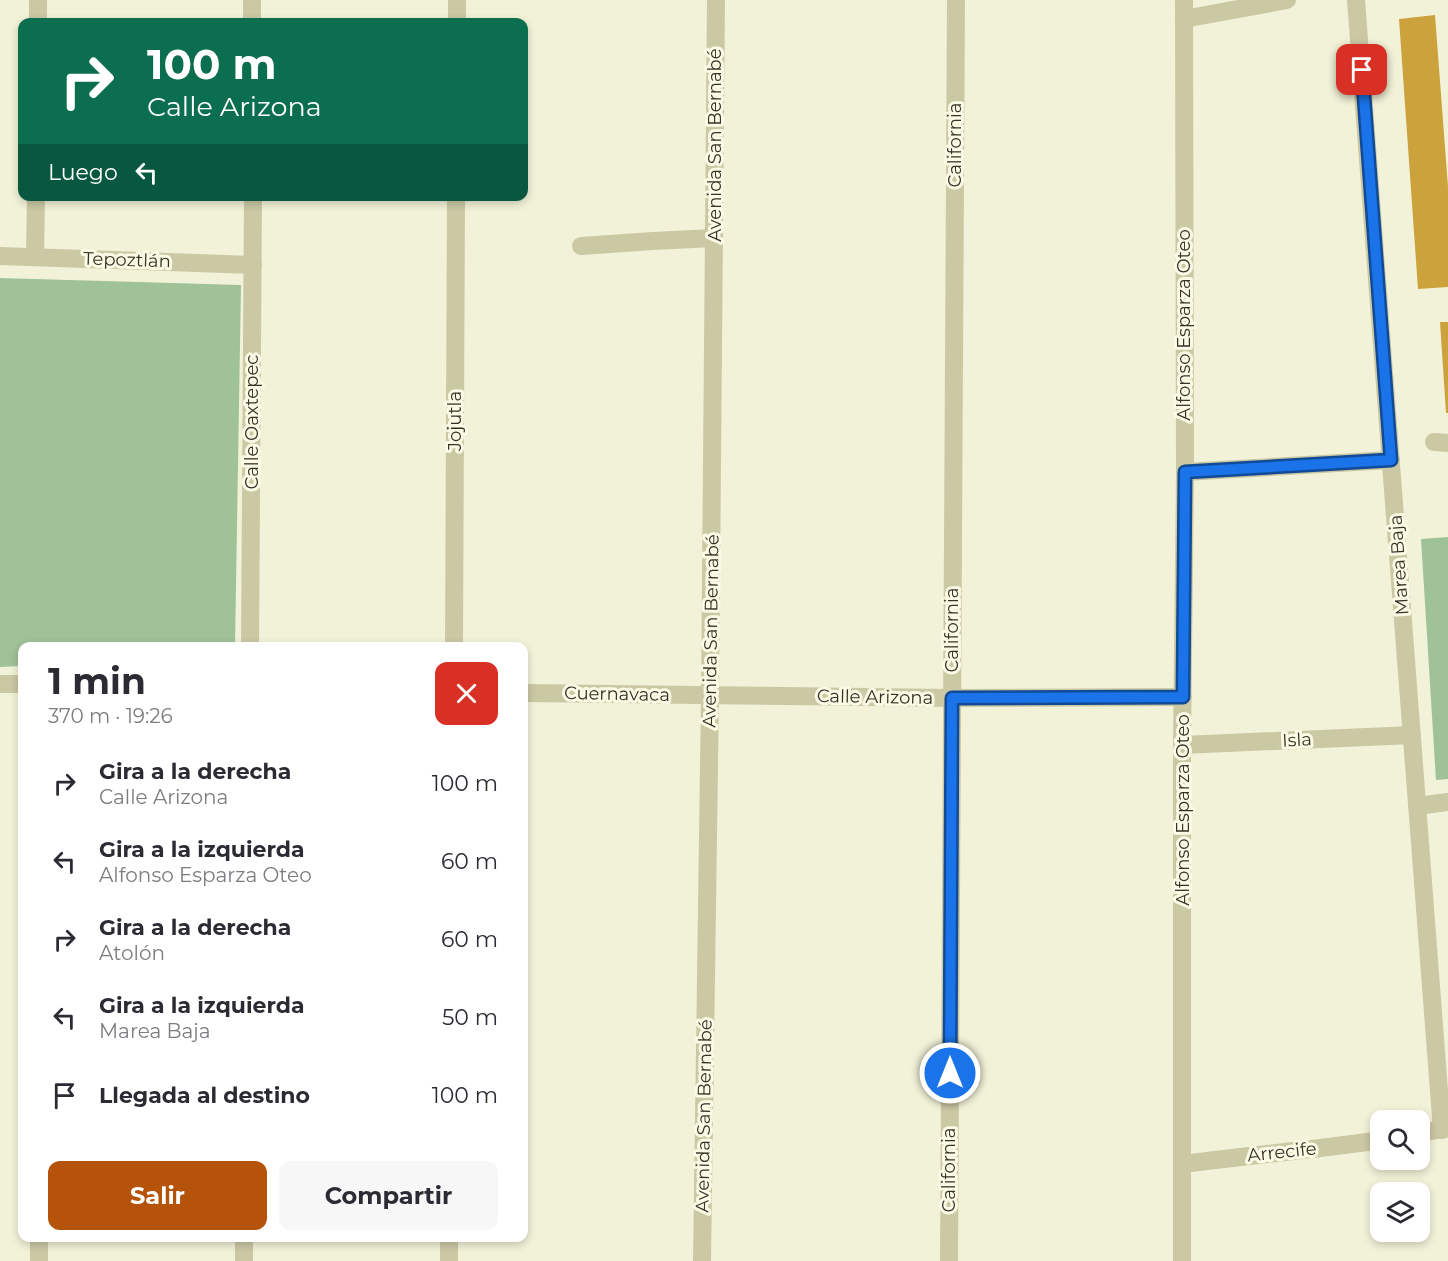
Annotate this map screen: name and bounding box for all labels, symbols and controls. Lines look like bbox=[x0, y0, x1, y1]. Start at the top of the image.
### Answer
text: 100 m bbox=[147, 38, 276, 90]
icon: right bbox=[48, 42, 126, 120]
pin bbox=[1336, 44, 1387, 95]
street label: Avenida San Bernabé bbox=[704, 48, 726, 242]
icon: arrive bbox=[1345, 53, 1378, 86]
text: Calle Arizona bbox=[147, 90, 322, 123]
street label: California bbox=[944, 103, 966, 187]
icon: left bbox=[130, 156, 163, 189]
text: Luego bbox=[48, 159, 118, 186]
street label: Alfonso Esparza Oteo bbox=[1173, 229, 1195, 421]
street label: Tepoztlán bbox=[83, 247, 171, 273]
street label: Calle Oaxtepec bbox=[241, 355, 263, 489]
street label: Jojutla bbox=[444, 391, 466, 452]
street label: Marea Baja bbox=[1385, 514, 1413, 616]
street label: Avenida San Bernabé bbox=[698, 534, 724, 728]
street label: California bbox=[941, 588, 963, 672]
text: 1 min bbox=[48, 659, 146, 703]
button: close bbox=[435, 662, 498, 725]
street label: Cuernavaca bbox=[564, 682, 670, 706]
street label: Calle Arizona bbox=[817, 685, 933, 709]
text: 370 m · 19:26 bbox=[48, 704, 173, 728]
street label: Alfonso Esparza Oteo bbox=[1172, 714, 1194, 906]
street label: Isla bbox=[1282, 728, 1312, 752]
text: Gira a la derecha bbox=[99, 758, 291, 785]
icon: right bbox=[48, 767, 81, 800]
text: 100 m bbox=[432, 770, 498, 797]
text: Calle Arizona bbox=[99, 785, 228, 809]
text: Gira a la izquierda bbox=[99, 836, 305, 863]
icon: left bbox=[48, 845, 81, 878]
text: 60 m bbox=[441, 848, 498, 875]
text: Alfonso Esparza Oteo bbox=[99, 863, 312, 887]
text: Gira a la derecha bbox=[99, 914, 291, 941]
icon: right bbox=[48, 923, 81, 956]
text: 60 m bbox=[441, 926, 498, 953]
text: Atolón bbox=[99, 941, 165, 965]
text: Gira a la izquierda bbox=[99, 992, 305, 1019]
icon: left bbox=[48, 1001, 81, 1034]
text: 50 m bbox=[442, 1004, 498, 1031]
text: Marea Baja bbox=[99, 1019, 211, 1043]
street label: Avenida San Bernabé bbox=[691, 1019, 717, 1213]
position arrow bbox=[918, 1041, 982, 1105]
icon: arrive bbox=[48, 1079, 81, 1112]
text: Llegada al destino bbox=[99, 1082, 310, 1109]
text: 100 m bbox=[432, 1082, 498, 1109]
map controls bbox=[1370, 1110, 1430, 1242]
button: search bbox=[1370, 1110, 1430, 1170]
street label: California bbox=[938, 1128, 960, 1212]
street label: Arrecife bbox=[1246, 1137, 1318, 1167]
button: Salir bbox=[48, 1161, 267, 1230]
button: Compartir bbox=[279, 1161, 498, 1230]
button: layers bbox=[1370, 1182, 1430, 1242]

